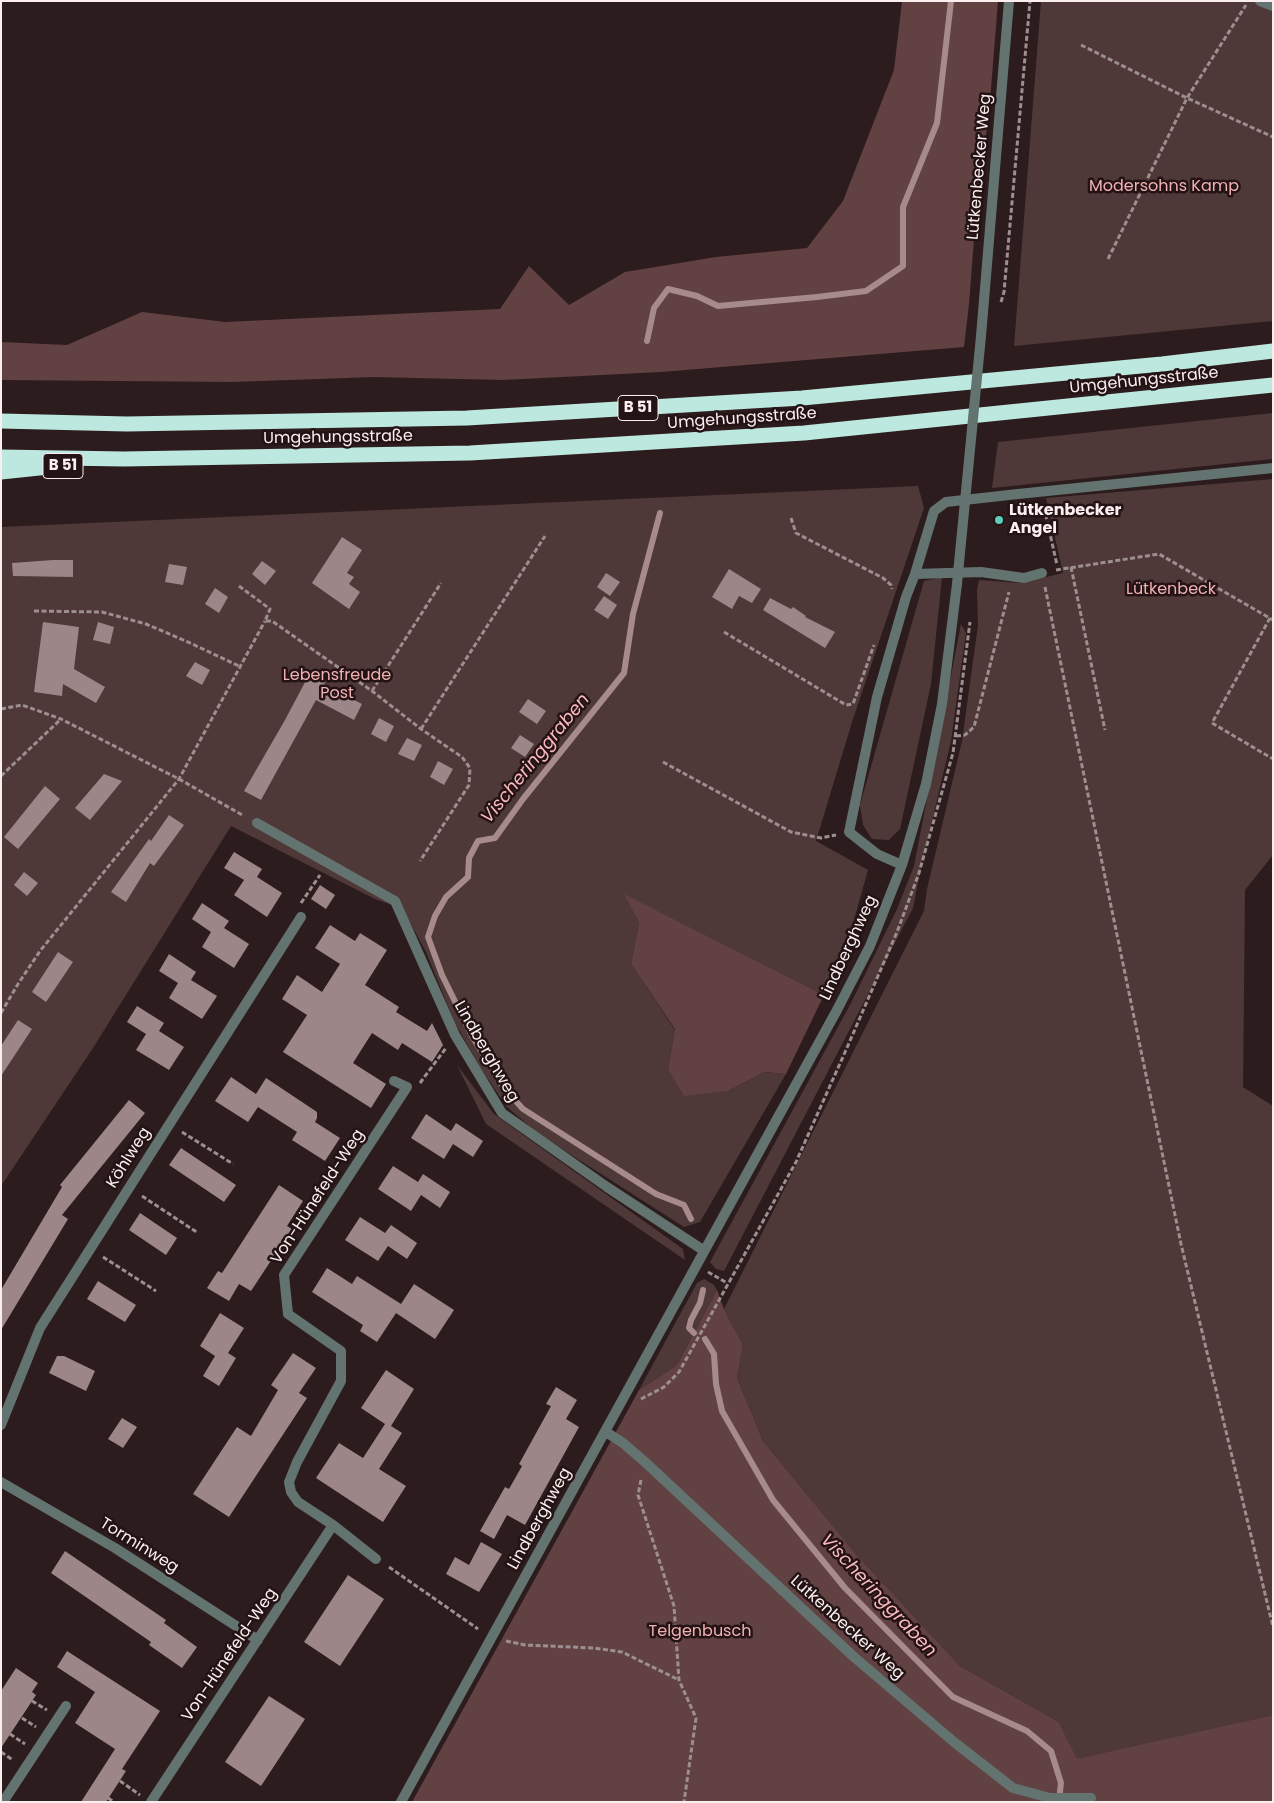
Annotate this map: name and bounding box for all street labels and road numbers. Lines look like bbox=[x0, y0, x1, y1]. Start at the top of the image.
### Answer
street label: Lütkenbecker Weg bbox=[964, 93, 996, 241]
street label: Umgehungsstraße bbox=[1069, 364, 1219, 398]
road number: B 51 bbox=[618, 396, 658, 420]
street label: Umgehungsstraße bbox=[667, 404, 817, 434]
street label: Umgehungsstraße bbox=[263, 427, 413, 449]
road number: B 51 bbox=[43, 454, 83, 478]
street label: Lindberghweg bbox=[816, 893, 882, 1003]
street label: Lindberghweg bbox=[449, 998, 523, 1106]
street label: Köhlweg bbox=[103, 1124, 155, 1192]
street label: Von-Hünefeld-Weg bbox=[267, 1126, 369, 1268]
street label: Lindberghweg bbox=[504, 1465, 576, 1573]
street label: Torminweg bbox=[96, 1514, 182, 1578]
street label: Lütkenbecker Weg bbox=[786, 1572, 908, 1684]
street label: Von-Hünefeld-Weg bbox=[178, 1585, 282, 1725]

